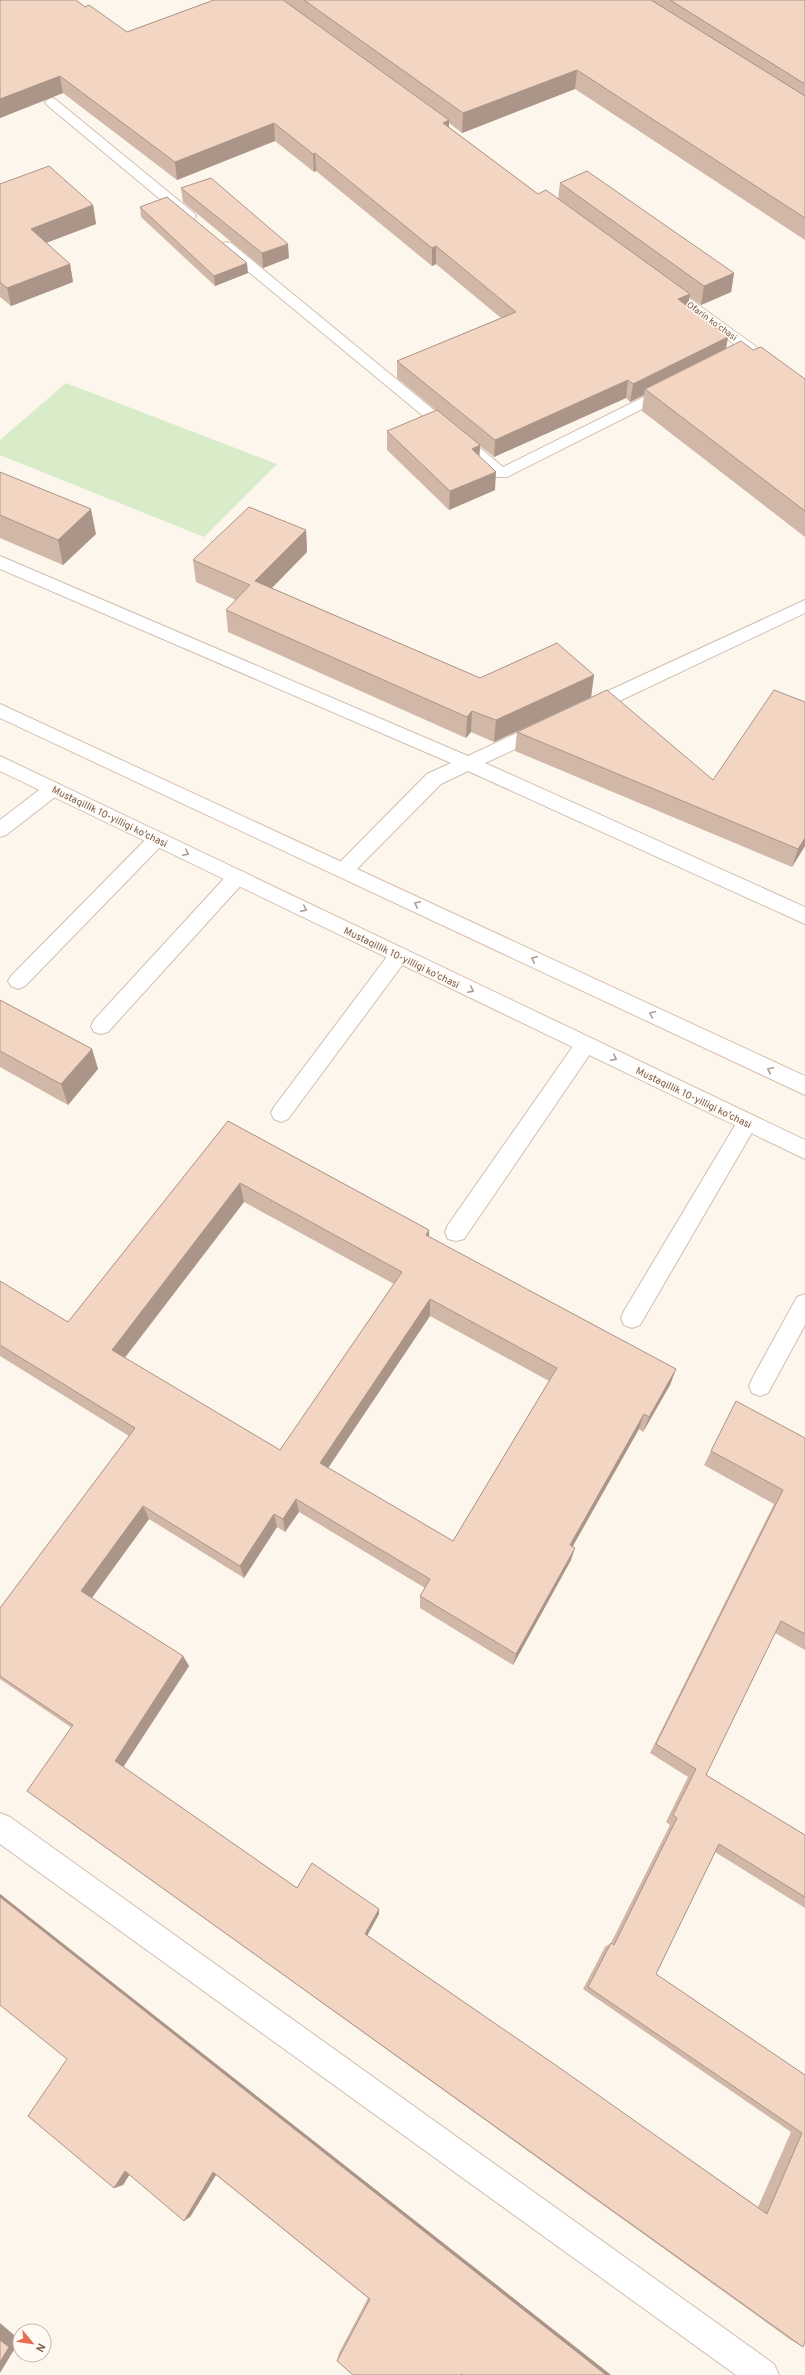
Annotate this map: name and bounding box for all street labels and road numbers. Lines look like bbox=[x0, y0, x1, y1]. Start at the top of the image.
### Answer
street label: Ofarin koʻchasi bbox=[684, 299, 739, 343]
street label: Mustaqillik 10-yilligi ko'chasi bbox=[49, 784, 169, 851]
street label: Mustaqillik 10-yilligi ko'chasi bbox=[341, 925, 461, 992]
street label: Mustaqillik 10-yilligi ko'chasi bbox=[633, 1065, 753, 1132]

